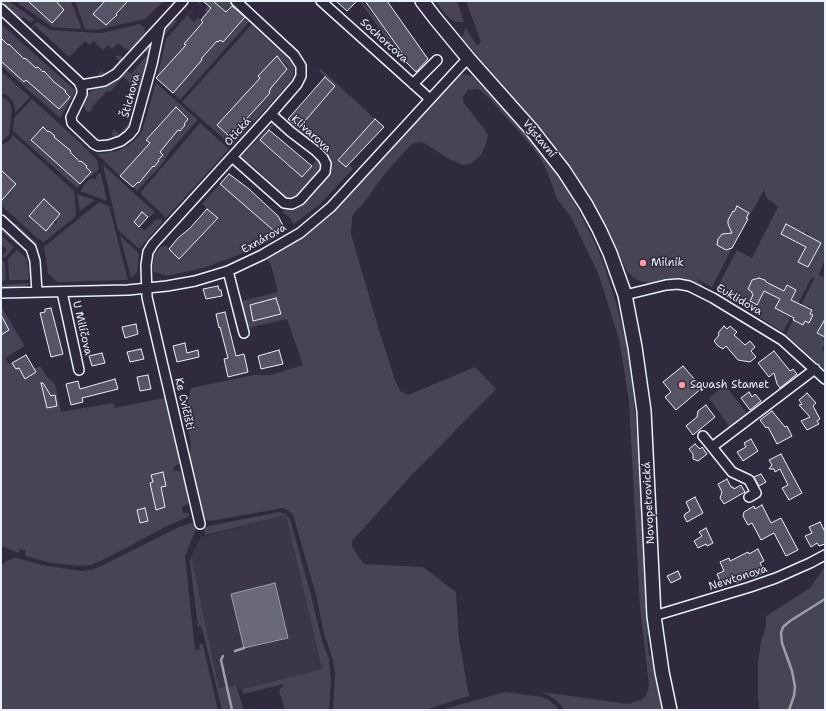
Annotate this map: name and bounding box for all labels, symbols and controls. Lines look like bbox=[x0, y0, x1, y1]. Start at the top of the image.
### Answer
street label: Sochorcova bbox=[357, 16, 411, 66]
street label: Štichova bbox=[119, 73, 143, 119]
street label: Klivarova bbox=[288, 113, 334, 155]
street label: Otická bbox=[222, 115, 254, 149]
street label: Výstavní bbox=[519, 117, 559, 161]
street label: Exnárova bbox=[239, 221, 289, 257]
place label: Milník bbox=[651, 256, 684, 270]
marker: Milník bbox=[638, 258, 648, 268]
street label: Euklidova bbox=[714, 282, 764, 318]
street label: U Milíčova bbox=[69, 300, 95, 356]
street label: Ke Cvičišti bbox=[172, 377, 196, 431]
place label: Squash Stamet bbox=[690, 378, 769, 392]
marker: Squash Stamet bbox=[677, 380, 687, 390]
street label: Novopetrovická bbox=[640, 462, 658, 544]
street label: Newtonova bbox=[707, 562, 769, 594]

